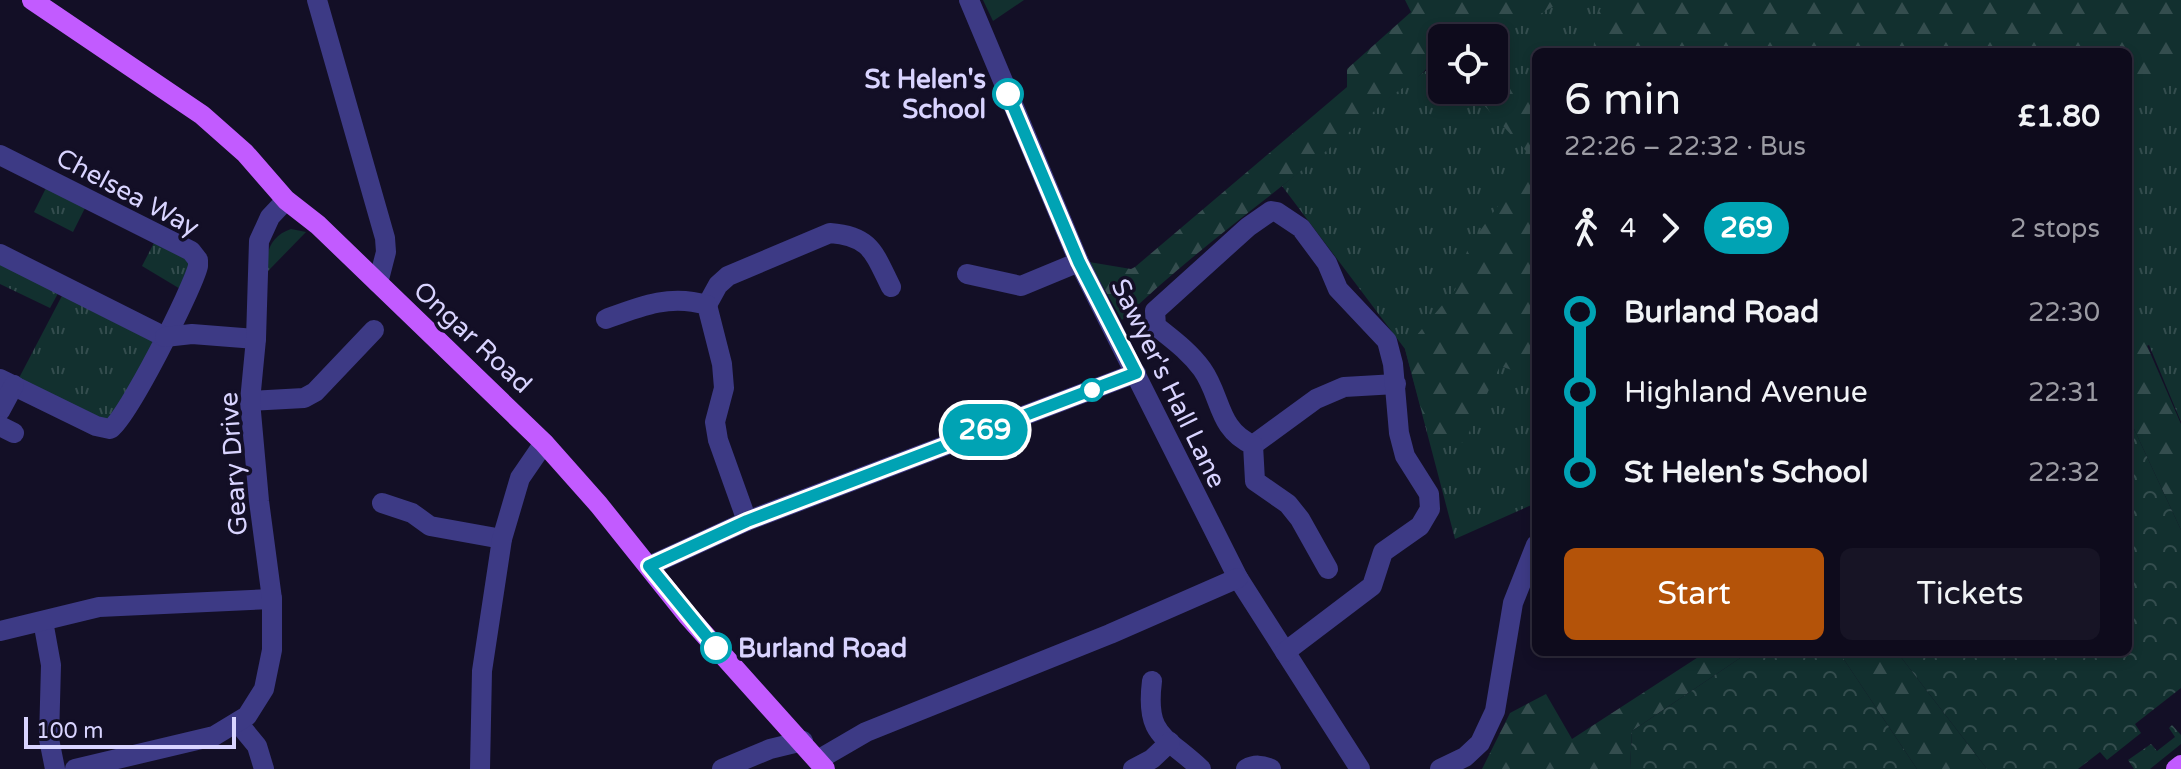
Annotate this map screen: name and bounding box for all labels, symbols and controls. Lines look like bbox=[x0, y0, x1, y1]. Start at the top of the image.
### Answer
map controls bbox=[1428, 24, 1508, 104]
button: locate bbox=[1428, 24, 1508, 104]
place label: St Helen's School bbox=[865, 64, 986, 125]
text: 6 min bbox=[1564, 74, 1681, 127]
marker: St Helen's School bbox=[993, 79, 1023, 109]
text: £1.80 bbox=[2018, 98, 2100, 135]
text: 22:26 – 22:32 · Bus bbox=[1564, 131, 1806, 162]
street label: Chelsea Way bbox=[51, 142, 204, 243]
icon: walk bbox=[1564, 206, 1608, 250]
icon: forward bbox=[1648, 206, 1692, 250]
text: 269 bbox=[1720, 211, 1773, 245]
text: 4 bbox=[1620, 213, 1636, 244]
text: 2 stops bbox=[2010, 213, 2100, 244]
street label: Sawyer's Hall Lane bbox=[1105, 274, 1233, 493]
street label: Ongar Road bbox=[407, 275, 538, 400]
text: Burland Road bbox=[1624, 294, 1819, 331]
text: 22:30 bbox=[2028, 297, 2100, 328]
text: Highland Avenue bbox=[1624, 374, 1868, 411]
text: 22:31 bbox=[2028, 377, 2100, 408]
unlabelled marker bbox=[1081, 379, 1103, 401]
street label: Geary Drive bbox=[213, 391, 254, 537]
line badge: 269 bbox=[939, 404, 1031, 456]
text: 269 bbox=[959, 413, 1011, 447]
text: St Helen's School bbox=[1624, 454, 1869, 491]
text: 22:32 bbox=[2028, 457, 2100, 488]
button: Start bbox=[1564, 548, 1824, 640]
button: Tickets bbox=[1840, 548, 2100, 640]
marker: Burland Road bbox=[701, 633, 731, 663]
place label: Burland Road bbox=[738, 633, 907, 664]
scale bar bbox=[24, 713, 236, 749]
text: 100 m bbox=[36, 718, 103, 744]

